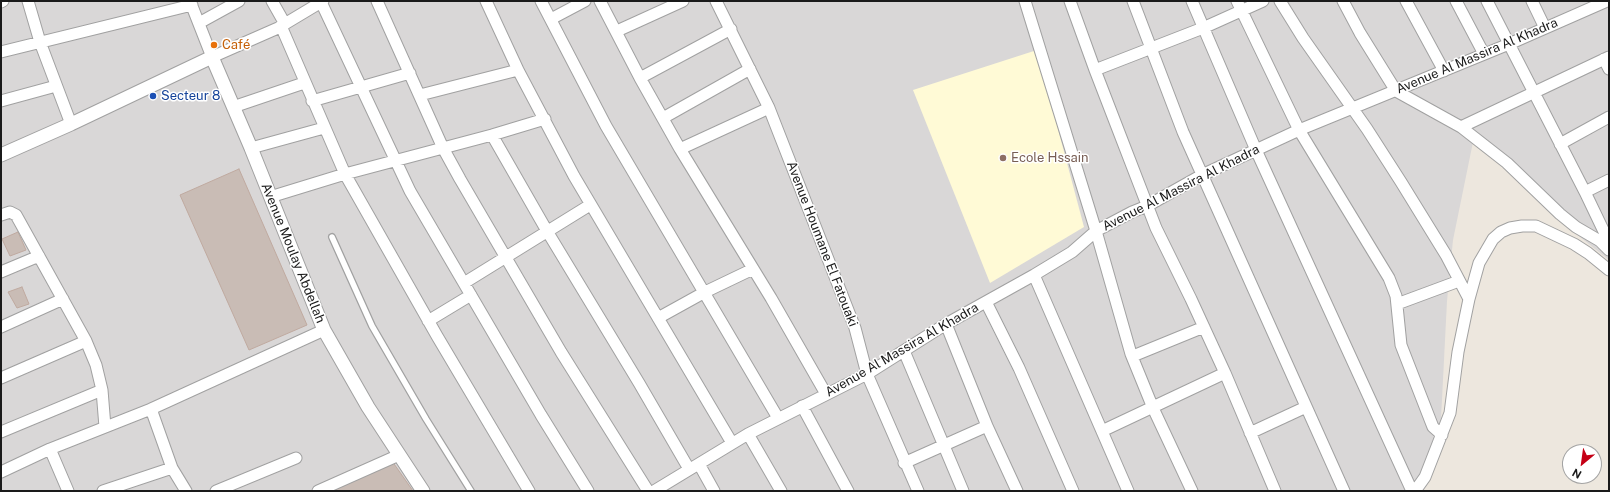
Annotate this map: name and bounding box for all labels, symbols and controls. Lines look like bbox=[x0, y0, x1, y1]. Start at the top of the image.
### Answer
street label: Avenue Al Massira Al Khadra bbox=[1394, 15, 1560, 97]
place label: Café bbox=[222, 37, 250, 53]
marker: Café bbox=[209, 40, 219, 50]
place label: Secteur 8 bbox=[161, 88, 220, 104]
marker: Secteur 8 bbox=[148, 91, 158, 101]
street label: Avenue Al Massira Al Khadra bbox=[1100, 142, 1262, 234]
place label: Ecole Hssain bbox=[1011, 150, 1089, 166]
marker: Ecole Hssain bbox=[998, 153, 1008, 163]
street label: Avenue Houmane El Fatouaki bbox=[783, 159, 861, 329]
street label: Avenue Moulay Abdellah bbox=[258, 181, 328, 325]
street label: Avenue Al Massira Al Khadra bbox=[823, 300, 981, 400]
north arrow bbox=[1562, 444, 1602, 484]
text: N bbox=[1570, 466, 1583, 481]

